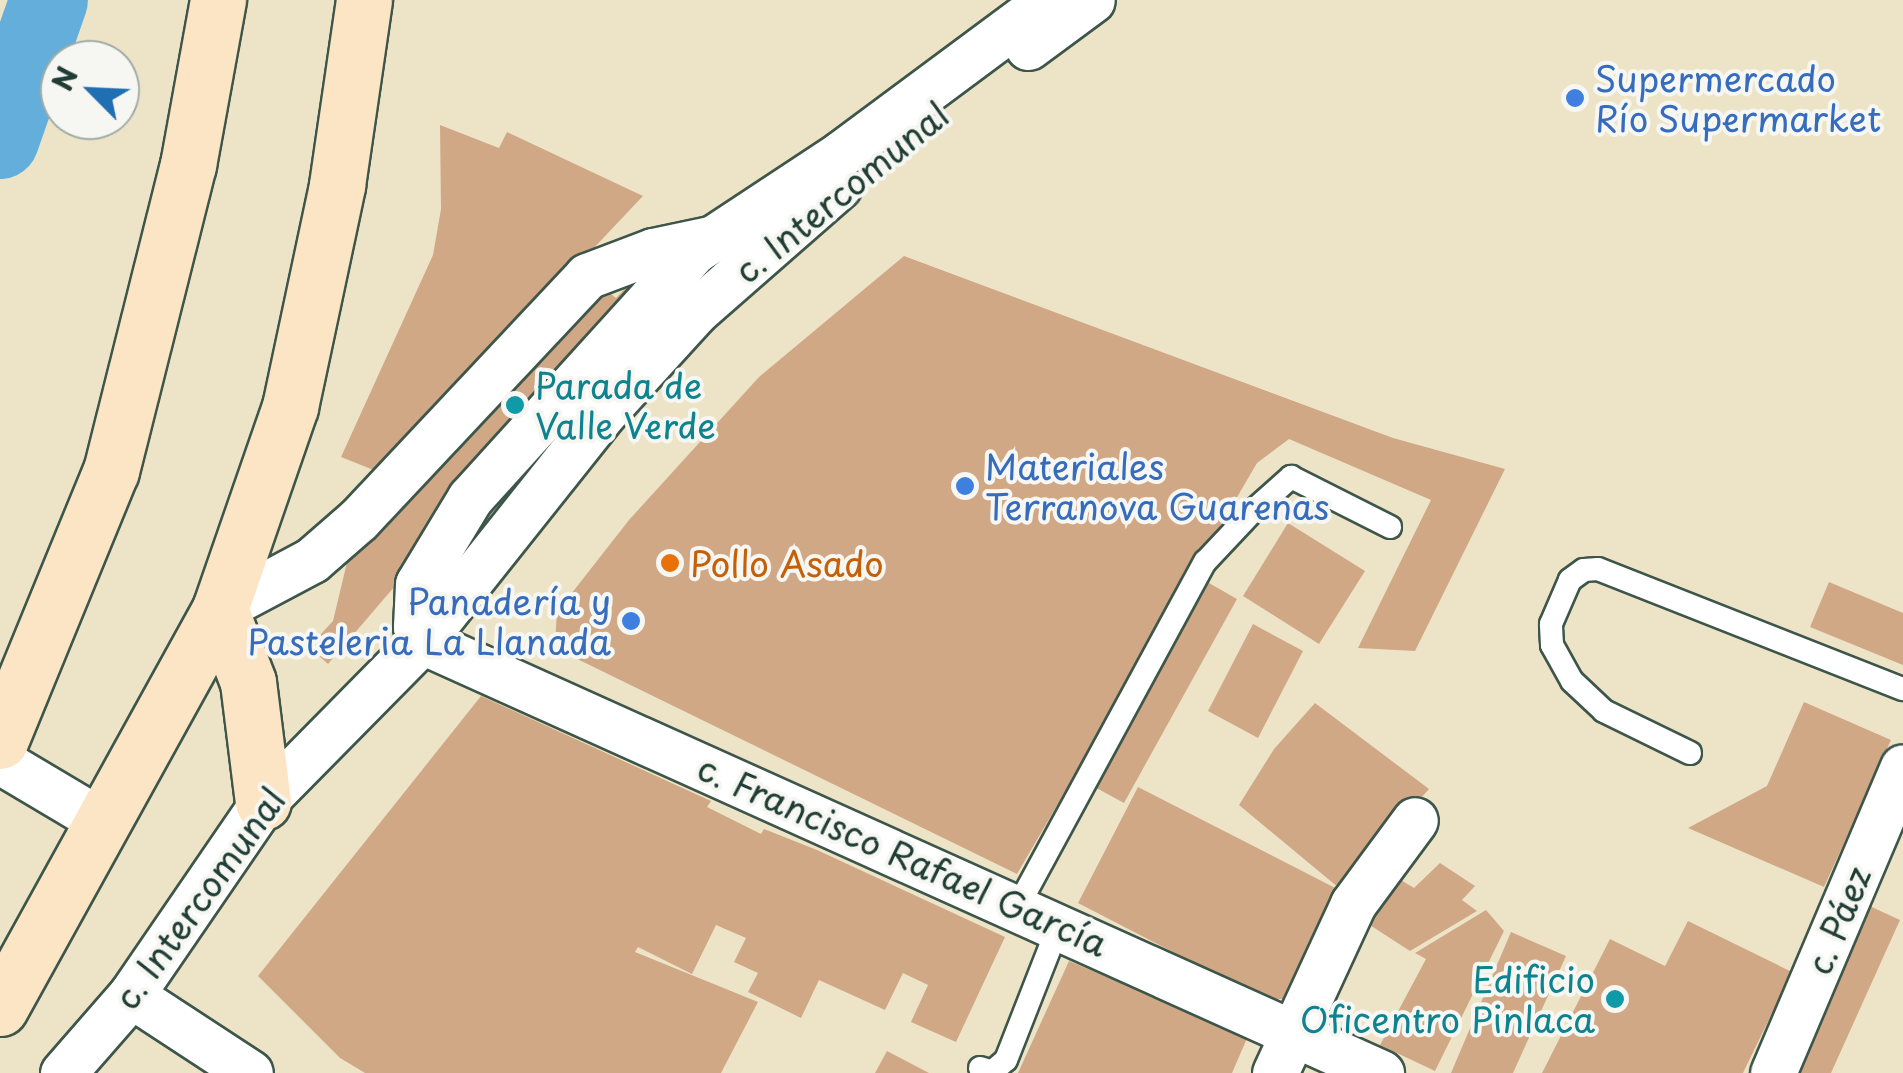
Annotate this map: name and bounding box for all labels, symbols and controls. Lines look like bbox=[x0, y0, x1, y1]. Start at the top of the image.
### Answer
north arrow bbox=[40, 40, 140, 140]
place label: Supermercado Río Supermarket bbox=[1595, 57, 1881, 139]
text: N bbox=[40, 60, 88, 97]
marker: Supermercado Río Supermarket bbox=[1564, 87, 1586, 109]
street label: c. Intercomunal bbox=[725, 93, 957, 291]
place label: Parada de Valle Verde bbox=[535, 364, 719, 446]
marker: Parada de Valle Verde bbox=[504, 394, 526, 416]
place label: Materiales Terranova Guarenas bbox=[985, 445, 1330, 527]
marker: Materiales Terranova Guarenas bbox=[954, 475, 976, 497]
place label: Pollo Asado bbox=[690, 542, 884, 584]
marker: Pollo Asado bbox=[659, 552, 681, 574]
place label: Panadería y Pasteleria La Llanada bbox=[248, 580, 611, 662]
marker: Panadería y Pasteleria La Llanada bbox=[620, 610, 642, 632]
street label: c. Francisco Rafael García bbox=[692, 746, 1114, 964]
street label: c. Intercomunal bbox=[104, 779, 294, 1017]
street label: c. Páez bbox=[1796, 858, 1880, 982]
place label: Edificio Oficentro Pinlaca bbox=[1298, 958, 1595, 1040]
marker: Edificio Oficentro Pinlaca bbox=[1604, 988, 1626, 1010]

